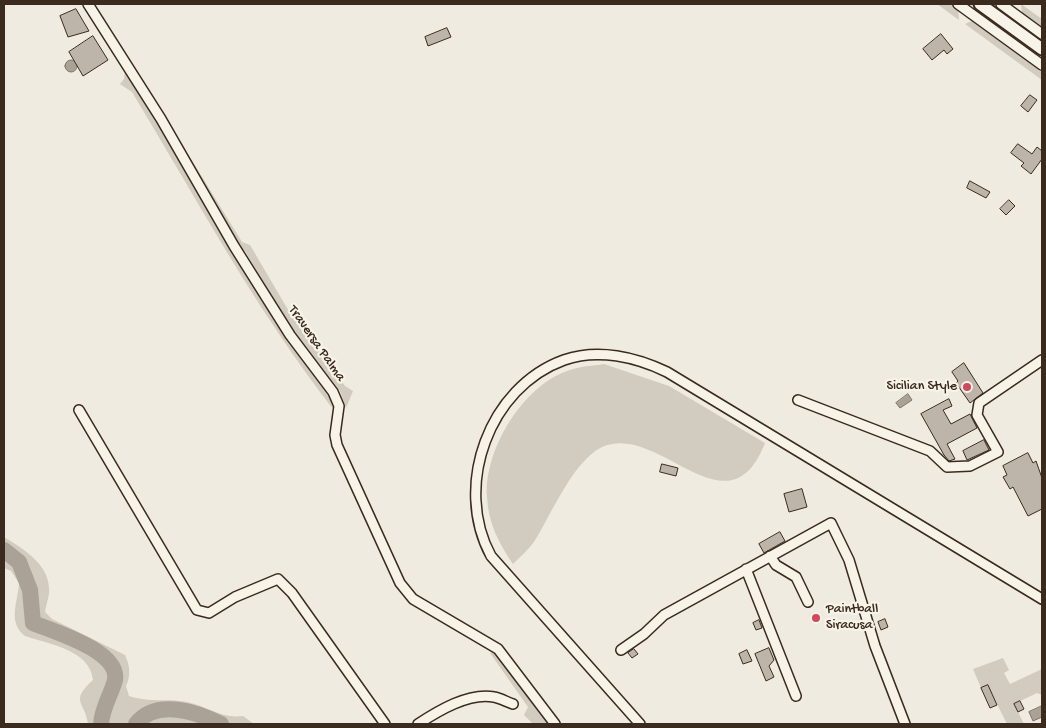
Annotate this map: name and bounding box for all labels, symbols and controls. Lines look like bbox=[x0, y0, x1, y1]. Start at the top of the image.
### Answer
street label: Traversa Palma bbox=[284, 303, 348, 385]
place label: Sicilian Style bbox=[886, 379, 957, 395]
marker: Sicilian Style bbox=[961, 381, 973, 393]
place label: Paintball Siracusa bbox=[826, 602, 878, 634]
marker: Paintball Siracusa bbox=[810, 612, 822, 624]

